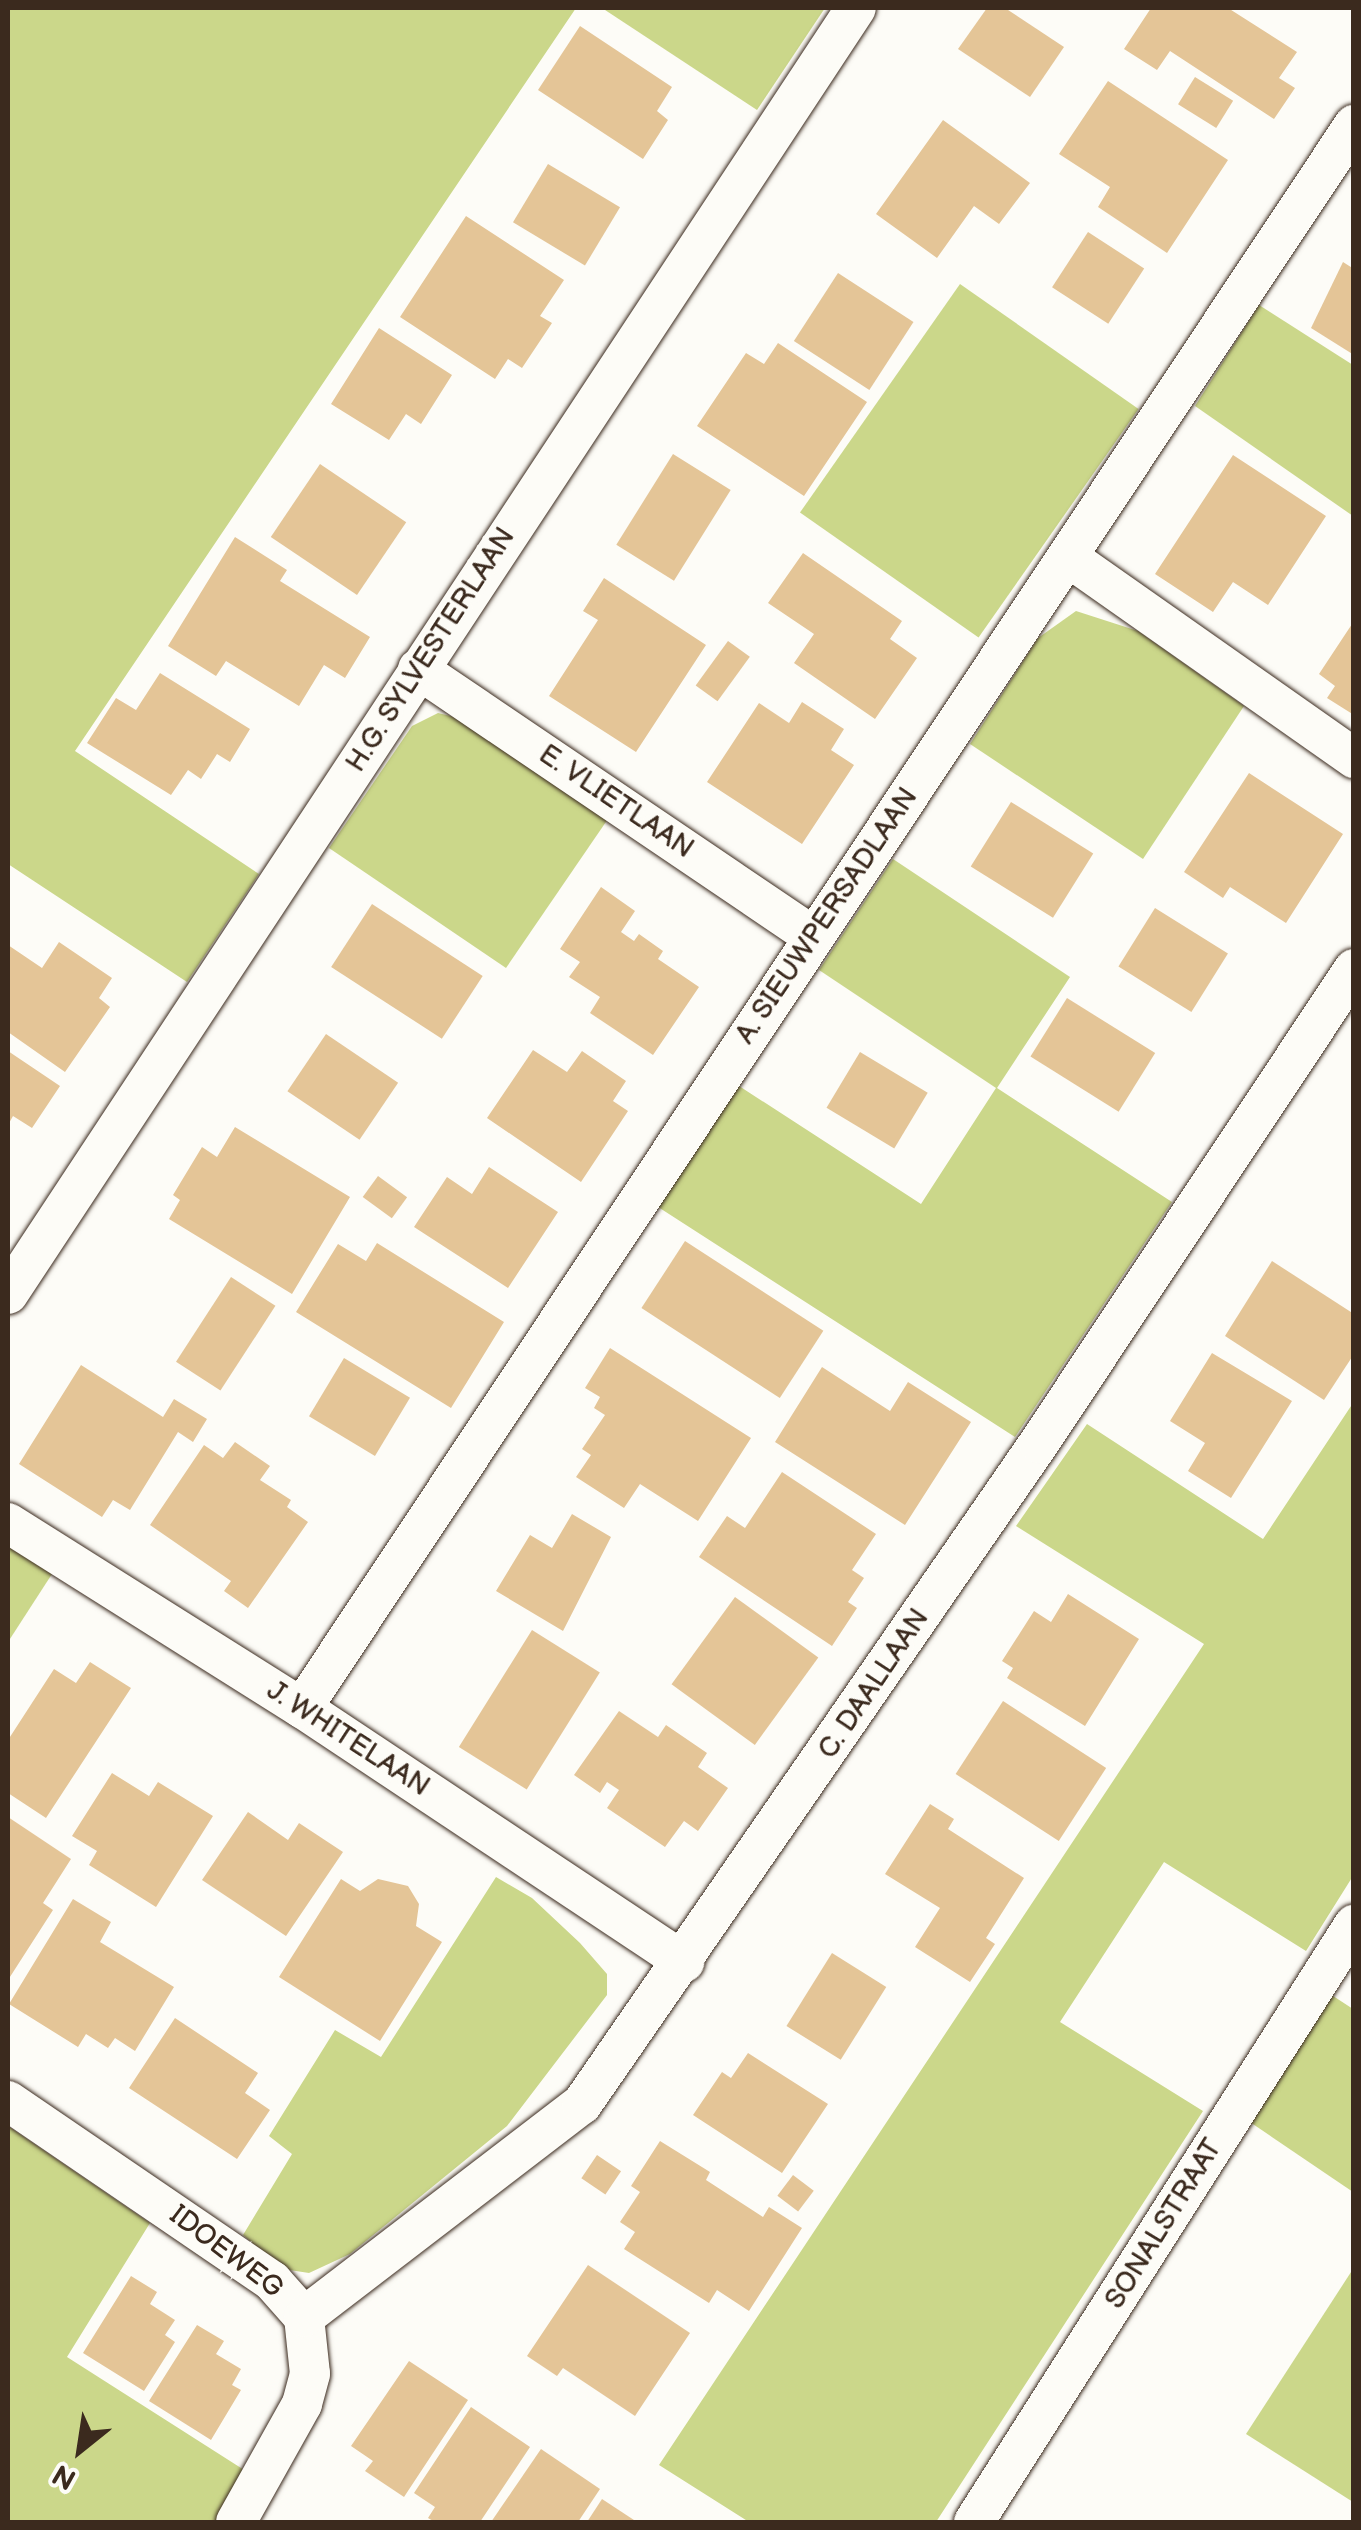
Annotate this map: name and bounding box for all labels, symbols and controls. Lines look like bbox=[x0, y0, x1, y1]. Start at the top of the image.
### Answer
street label: H.G. SYLVESTERLAAN bbox=[339, 521, 523, 779]
street label: E. VLIETLAAN bbox=[532, 738, 700, 866]
street label: A. SIEUWPERSADLAAN bbox=[729, 781, 925, 1051]
street label: C. DAALLAAN bbox=[811, 1603, 937, 1765]
street label: J. WHITELAAN bbox=[260, 1674, 436, 1804]
street label: SONALSTRAAT bbox=[1098, 2133, 1230, 2315]
street label: IDOEWEG bbox=[163, 2199, 289, 2305]
north arrow bbox=[30, 2400, 130, 2500]
text: N bbox=[47, 2457, 82, 2496]

